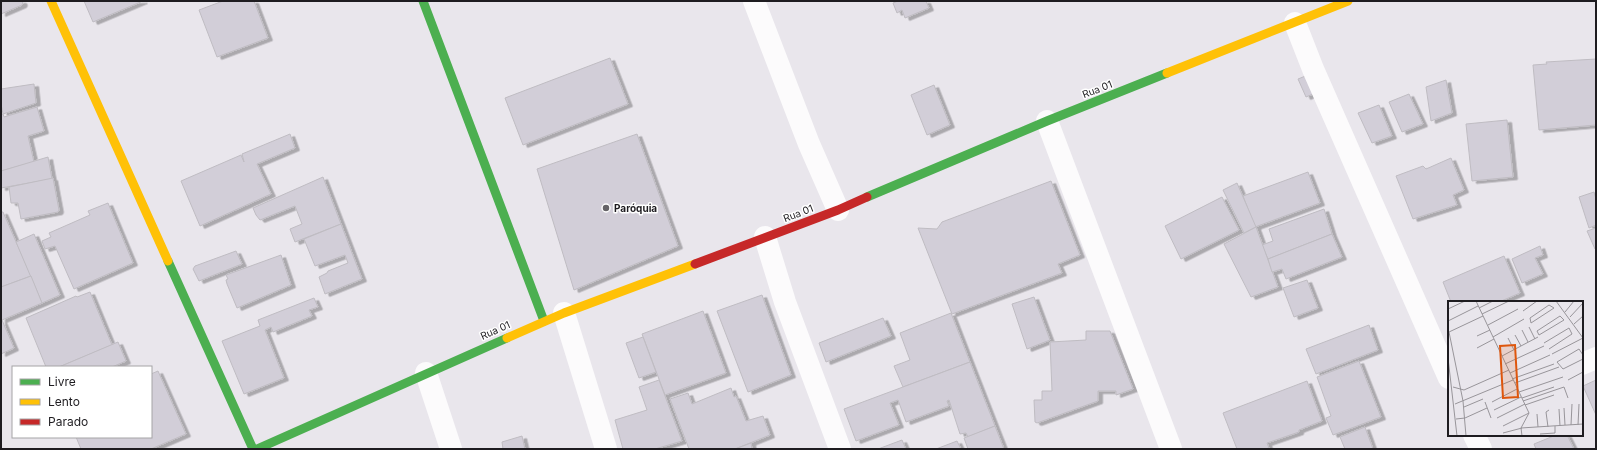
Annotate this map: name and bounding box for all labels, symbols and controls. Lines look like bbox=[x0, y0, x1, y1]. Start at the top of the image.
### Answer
street label: Rua 01 bbox=[1080, 78, 1114, 100]
place label: Paróquia bbox=[614, 202, 657, 214]
street label: Rua 01 bbox=[781, 202, 815, 224]
marker: Paróquia bbox=[601, 203, 611, 213]
inset map bbox=[1448, 301, 1583, 436]
street label: Rua 01 bbox=[478, 318, 512, 342]
legend bbox=[12, 366, 152, 438]
text: Livre bbox=[48, 374, 76, 389]
text: Lento bbox=[48, 394, 80, 409]
text: Parado bbox=[48, 414, 88, 429]

